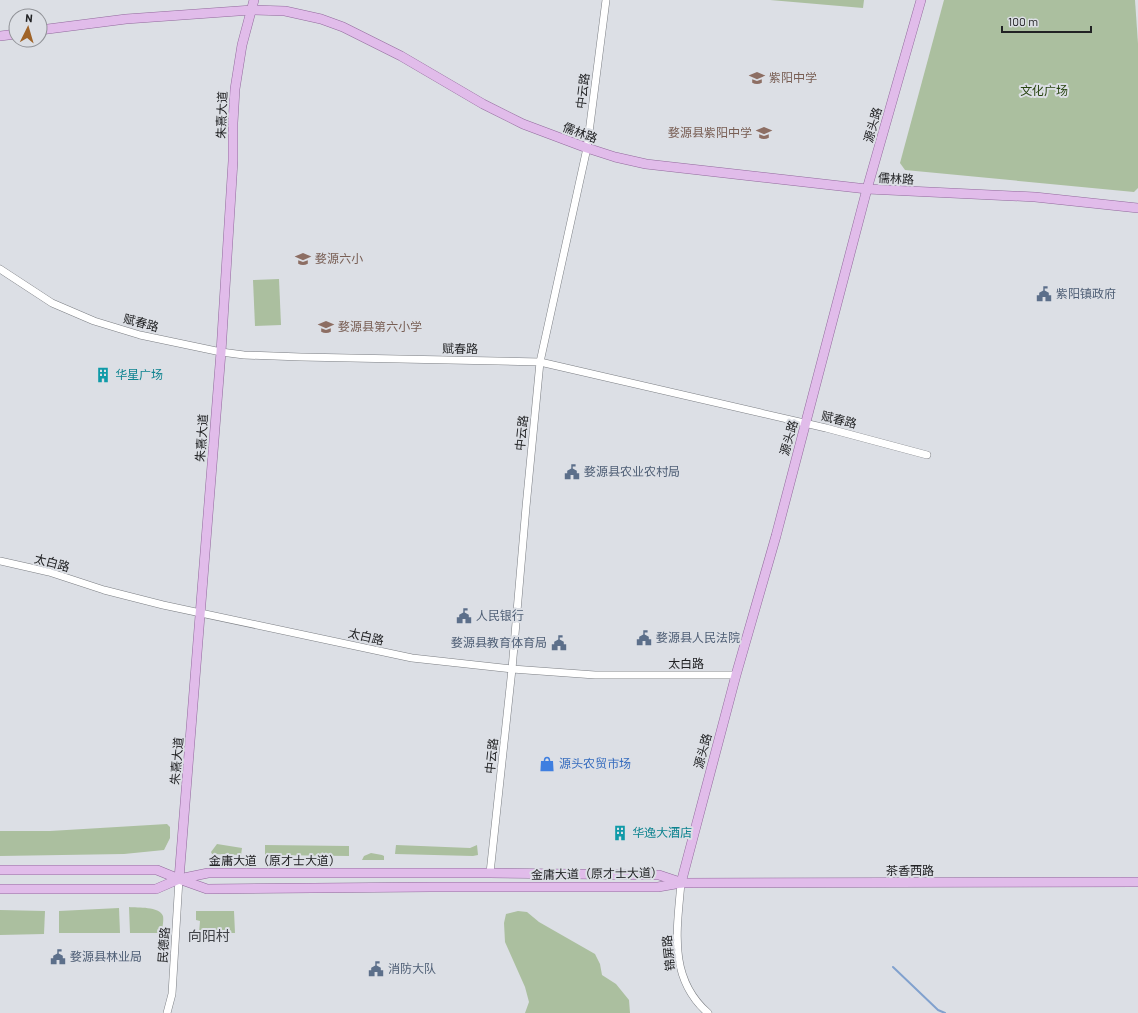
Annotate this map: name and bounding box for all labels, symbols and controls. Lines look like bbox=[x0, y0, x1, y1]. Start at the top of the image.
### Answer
north arrow bbox=[8, 8, 48, 48]
scale bar bbox=[1002, 8, 1091, 34]
text: N bbox=[25, 11, 33, 24]
text: 100 m bbox=[1008, 14, 1038, 28]
school or university icon: 紫阳中学 bbox=[748, 69, 766, 87]
place label: 紫阳中学 bbox=[769, 70, 817, 84]
street label: 中云路 bbox=[573, 72, 591, 110]
park label: 文化广场 bbox=[1020, 83, 1068, 97]
street label: 朱熹大道 bbox=[213, 91, 229, 139]
street label: 源头路 bbox=[860, 105, 884, 144]
street label: 儒林路 bbox=[561, 119, 600, 145]
school or university icon: 婺源县紫阳中学 bbox=[755, 124, 773, 142]
place label: 婺源县紫阳中学 bbox=[668, 125, 752, 139]
street label: 儒林路 bbox=[878, 170, 914, 186]
school or university icon: 婺源六小 bbox=[294, 250, 312, 268]
place label: 婺源六小 bbox=[315, 251, 363, 265]
public building icon: 紫阳镇政府 bbox=[1035, 285, 1053, 303]
place label: 紫阳镇政府 bbox=[1056, 286, 1116, 300]
street label: 赋春路 bbox=[122, 311, 160, 333]
school or university icon: 婺源县第六小学 bbox=[317, 318, 335, 336]
place label: 婺源县第六小学 bbox=[338, 319, 422, 333]
street label: 赋春路 bbox=[442, 341, 478, 355]
building icon: 华星广场 bbox=[94, 366, 112, 384]
place label: 华星广场 bbox=[115, 367, 163, 381]
street label: 赋春路 bbox=[820, 408, 858, 430]
street label: 朱熹大道 bbox=[192, 413, 210, 462]
street label: 中云路 bbox=[512, 414, 530, 452]
street label: 源头路 bbox=[776, 418, 800, 457]
public building icon: 婺源县农业农村局 bbox=[563, 463, 581, 481]
place label: 婺源县农业农村局 bbox=[584, 464, 680, 478]
street label: 太白路 bbox=[33, 551, 71, 573]
public building icon: 人民银行 bbox=[455, 607, 473, 625]
place label: 人民银行 bbox=[476, 608, 524, 622]
street label: 太白路 bbox=[347, 625, 385, 647]
public building icon: 婺源县人民法院 bbox=[635, 629, 653, 647]
place label: 婺源县人民法院 bbox=[656, 630, 740, 644]
public building icon: 婺源县教育体育局 bbox=[550, 634, 568, 652]
place label: 婺源县教育体育局 bbox=[451, 635, 547, 649]
street label: 太白路 bbox=[668, 656, 704, 670]
street label: 源头路 bbox=[691, 732, 713, 770]
street label: 朱熹大道 bbox=[167, 736, 185, 785]
street label: 中云路 bbox=[482, 737, 500, 775]
shop icon: 源头农贸市场 bbox=[538, 755, 556, 773]
place label: 源头农贸市场 bbox=[559, 756, 631, 770]
building icon: 华逸大酒店 bbox=[611, 824, 629, 842]
place label: 华逸大酒店 bbox=[632, 825, 692, 839]
street label: 金庸大道（原才士大道） bbox=[209, 853, 341, 867]
street label: 茶香西路 bbox=[886, 863, 934, 877]
street label: 金庸大道（原才士大道） bbox=[531, 865, 663, 881]
street label: 民德路 bbox=[155, 926, 171, 963]
district label: 向阳村 bbox=[188, 927, 230, 944]
street label: 锦屏路 bbox=[659, 934, 677, 972]
public building icon: 婺源县林业局 bbox=[49, 948, 67, 966]
place label: 婺源县林业局 bbox=[70, 949, 142, 963]
public building icon: 消防大队 bbox=[367, 960, 385, 978]
place label: 消防大队 bbox=[388, 961, 436, 975]

